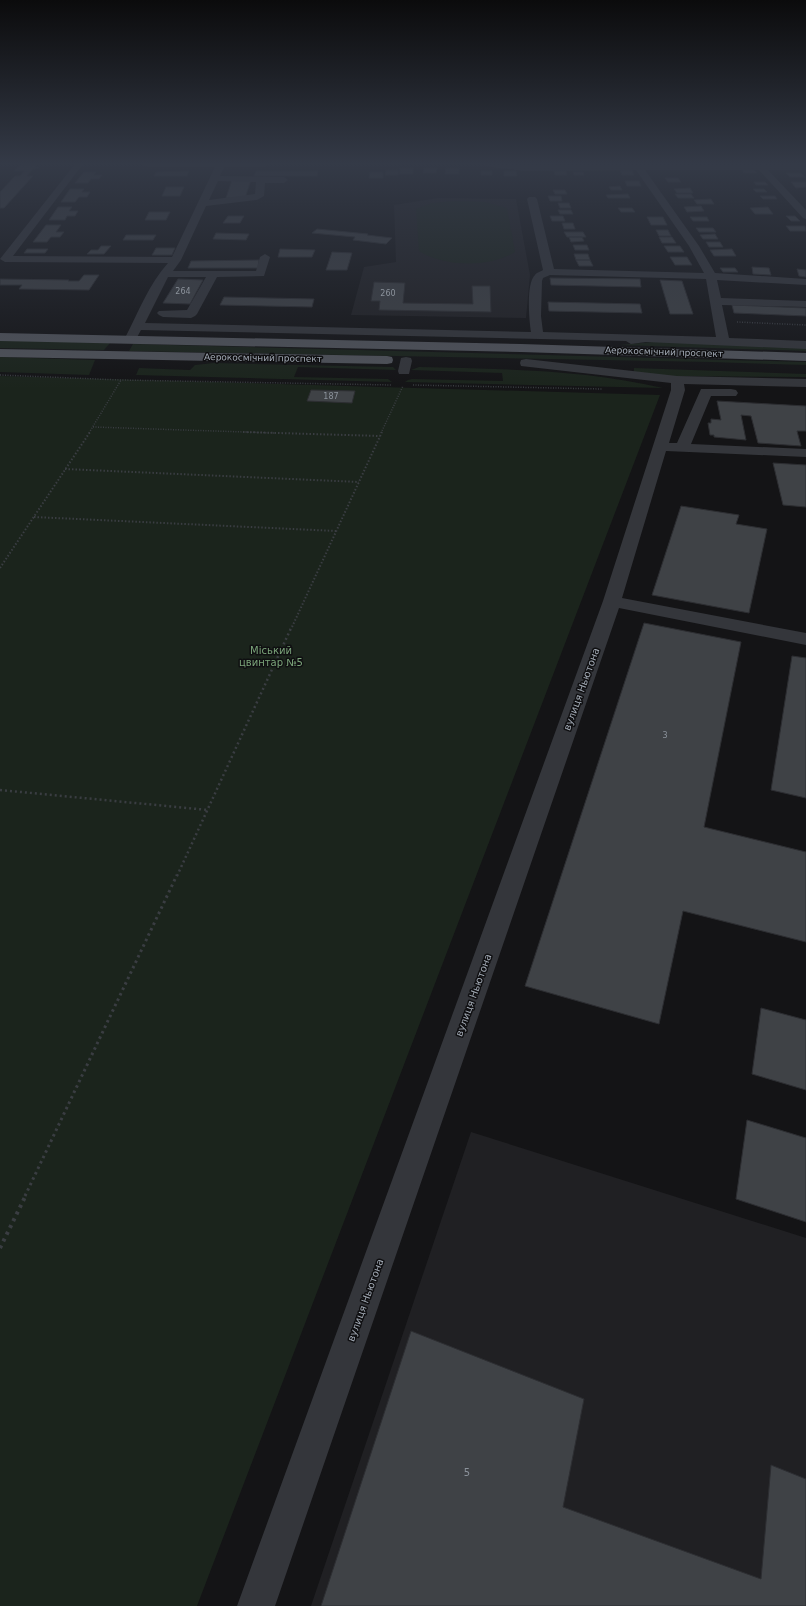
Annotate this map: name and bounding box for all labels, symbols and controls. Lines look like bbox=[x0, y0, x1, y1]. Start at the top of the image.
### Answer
house number: 264 bbox=[175, 287, 191, 296]
house number: 260 bbox=[380, 289, 396, 298]
street label: Аерокосмічний проспект bbox=[605, 345, 723, 359]
street label: Аерокосмічний проспект bbox=[204, 352, 322, 364]
house number: 187 bbox=[323, 392, 339, 401]
park label: Міський цвинтар №5 bbox=[239, 645, 303, 668]
street label: вулиця Ньютона bbox=[561, 646, 602, 732]
house number: 3 bbox=[662, 731, 668, 740]
street label: вулиця Ньютона bbox=[453, 952, 494, 1038]
street label: вулиця Ньютона bbox=[345, 1257, 386, 1343]
house number: 5 bbox=[464, 1467, 470, 1478]

